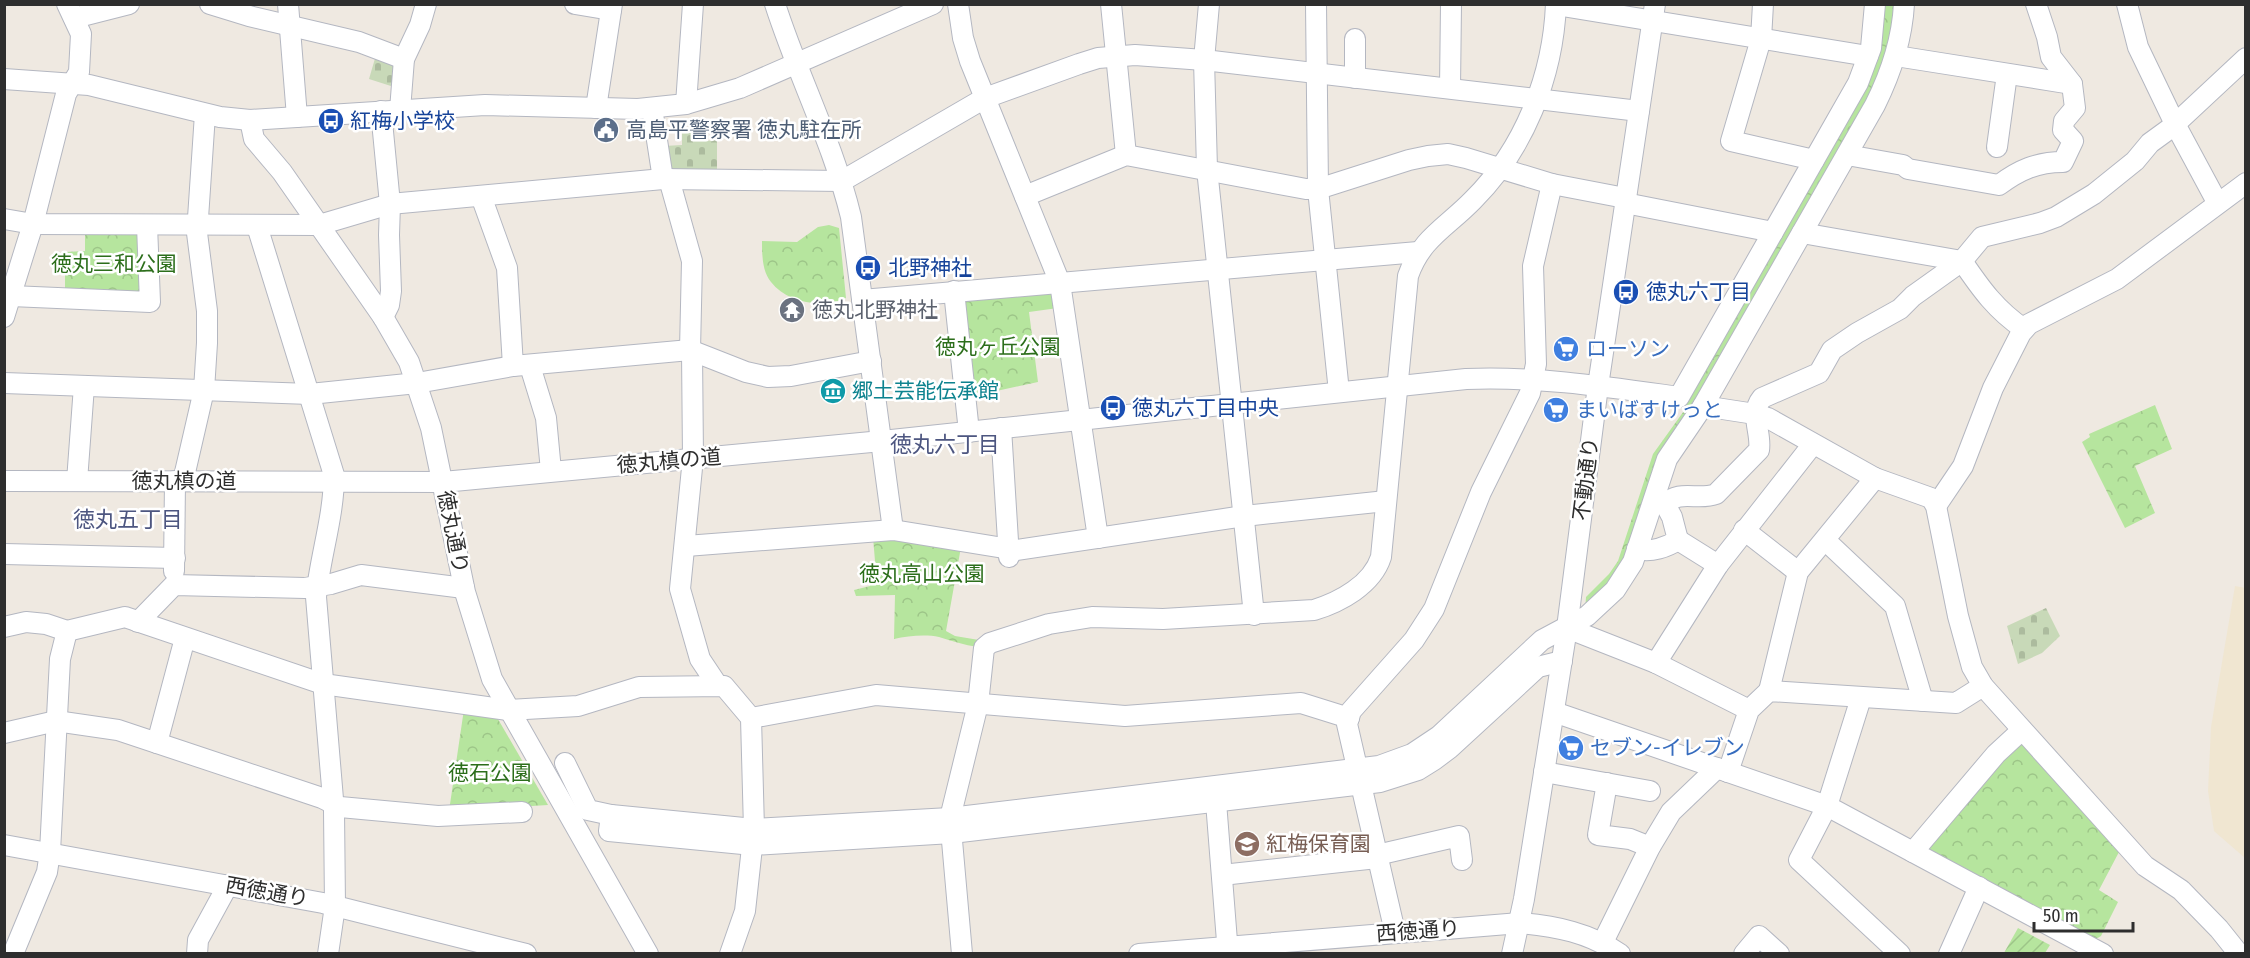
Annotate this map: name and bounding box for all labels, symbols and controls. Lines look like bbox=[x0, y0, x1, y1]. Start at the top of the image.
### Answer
bus stop icon: 紅梅小学校 bbox=[316, 106, 346, 136]
place label: 紅梅小学校 bbox=[350, 108, 455, 134]
public building icon: 高島平警察署 徳丸駐在所 bbox=[591, 115, 621, 145]
place label: 高島平警察署 徳丸駐在所 bbox=[626, 117, 862, 143]
park label: 徳丸三和公園 bbox=[51, 251, 177, 277]
bus stop icon: 北野神社 bbox=[853, 253, 883, 283]
place label: 北野神社 bbox=[888, 255, 972, 281]
bus stop icon: 徳丸六丁目 bbox=[1611, 277, 1641, 307]
place label: 徳丸六丁目 bbox=[1646, 279, 1751, 305]
temple icon: 徳丸北野神社 bbox=[777, 295, 807, 325]
place label: 徳丸北野神社 bbox=[812, 297, 938, 323]
park label: 徳丸ヶ丘公園 bbox=[935, 334, 1061, 360]
supermarket icon: ローソン bbox=[1551, 334, 1581, 364]
place label: ローソン bbox=[1586, 336, 1670, 362]
museum icon: 郷土芸能伝承館 bbox=[818, 376, 848, 406]
place label: 郷土芸能伝承館 bbox=[852, 378, 999, 404]
bus stop icon: 徳丸六丁目中央 bbox=[1098, 393, 1128, 423]
place label: 徳丸六丁目中央 bbox=[1132, 395, 1279, 421]
supermarket icon: まいばすけっと bbox=[1541, 395, 1571, 425]
place label: まいばすけっと bbox=[1576, 397, 1723, 423]
district label: 徳丸六丁目 bbox=[890, 431, 1000, 458]
street label: 不動通り bbox=[1568, 436, 1604, 522]
street label: 徳丸槙の道 bbox=[616, 443, 722, 479]
street label: 徳丸槙の道 bbox=[132, 468, 237, 494]
street label: 徳丸通り bbox=[432, 488, 474, 576]
district label: 徳丸五丁目 bbox=[73, 506, 183, 533]
park label: 徳丸高山公園 bbox=[859, 561, 985, 587]
supermarket icon: セブン-イレブン bbox=[1556, 733, 1586, 763]
place label: セブン-イレブン bbox=[1590, 735, 1745, 761]
park label: 徳石公園 bbox=[448, 760, 532, 786]
school or university icon: 紅梅保育園 bbox=[1232, 829, 1262, 859]
place label: 紅梅保育園 bbox=[1266, 831, 1371, 857]
street label: 西徳通り bbox=[223, 872, 311, 912]
scale bar bbox=[2034, 895, 2133, 933]
text: 50 m bbox=[2043, 905, 2079, 927]
street label: 西徳通り bbox=[1375, 915, 1461, 947]

